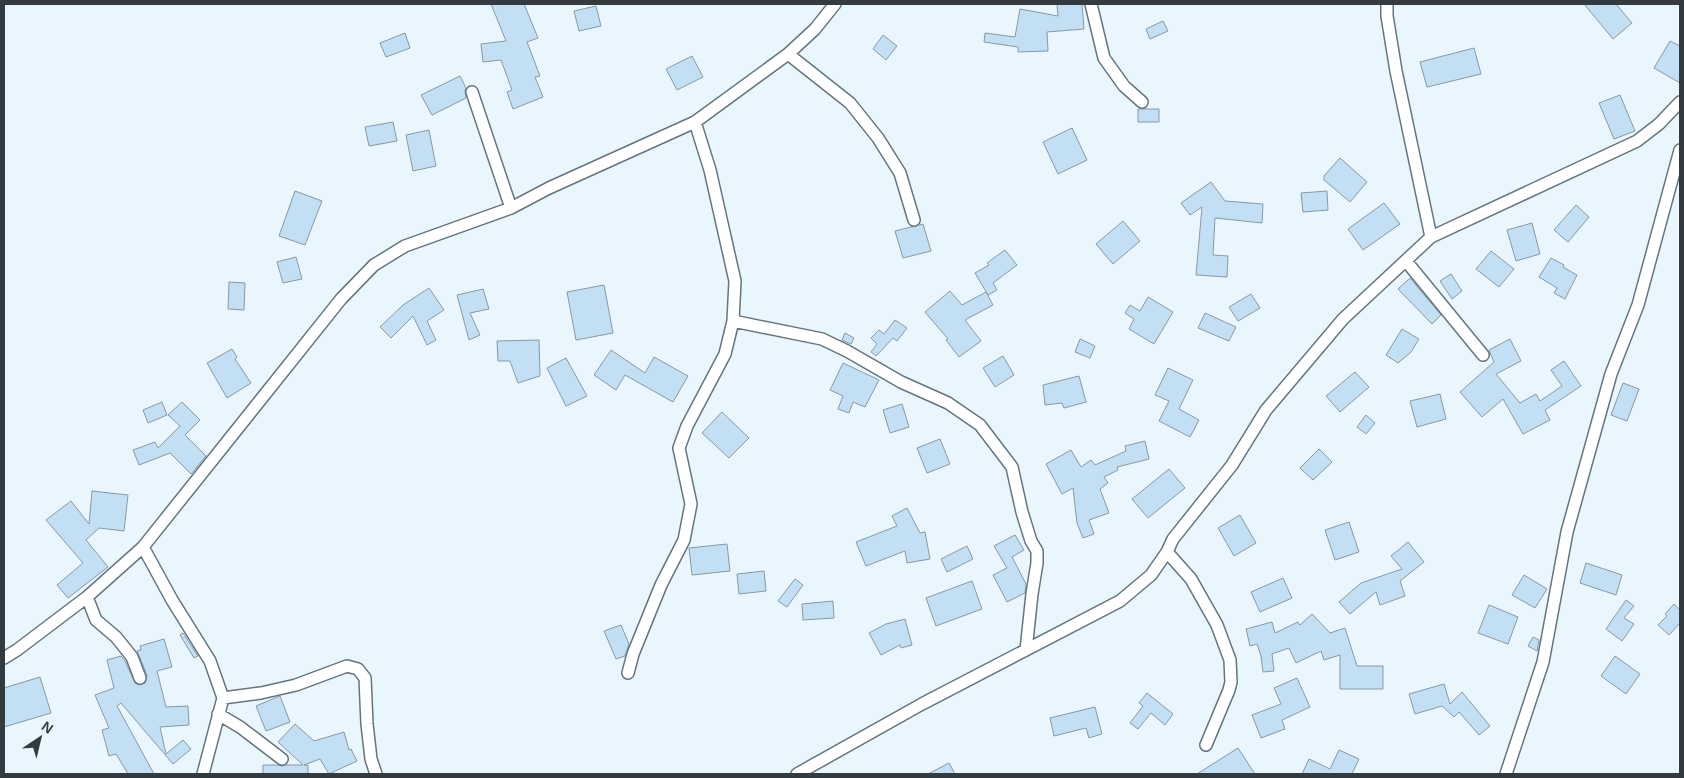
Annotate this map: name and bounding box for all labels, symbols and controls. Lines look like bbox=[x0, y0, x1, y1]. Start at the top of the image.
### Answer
north arrow bbox=[15, 713, 65, 763]
text: N bbox=[39, 718, 56, 737]

